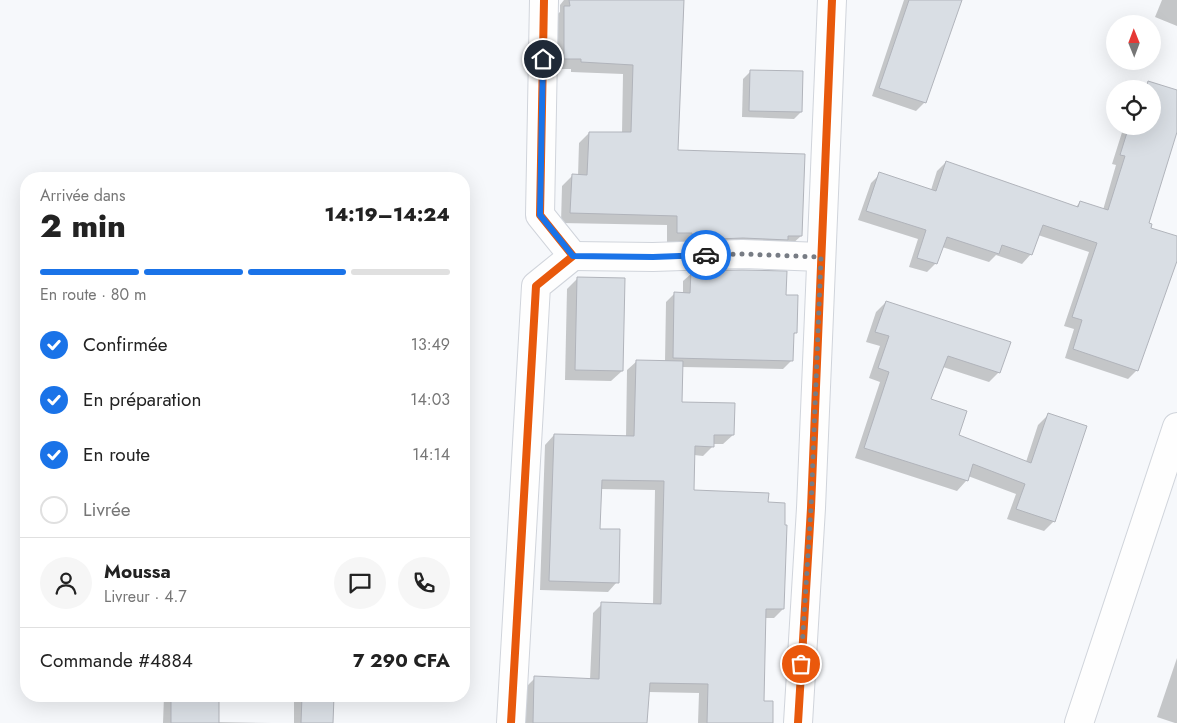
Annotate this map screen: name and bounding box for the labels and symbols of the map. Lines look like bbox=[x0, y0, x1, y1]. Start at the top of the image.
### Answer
north arrow bbox=[1106, 15, 1161, 70]
pin bbox=[522, 38, 564, 80]
courier bbox=[681, 230, 731, 280]
pin bbox=[780, 643, 822, 685]

